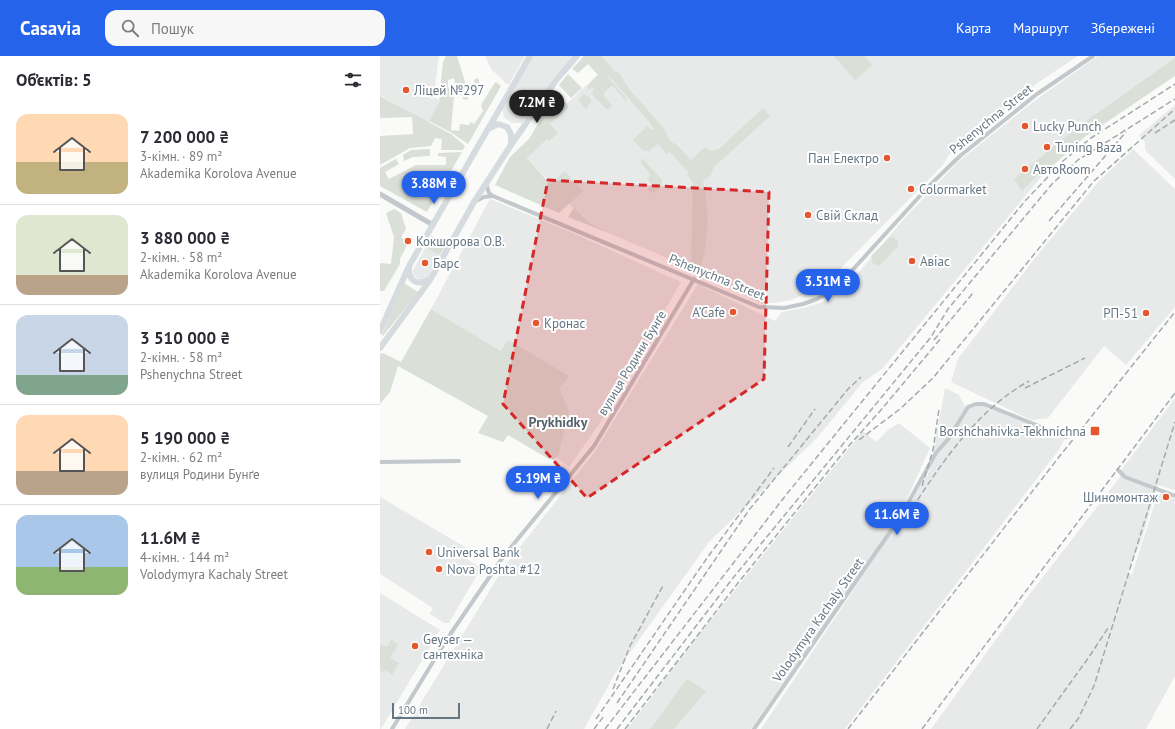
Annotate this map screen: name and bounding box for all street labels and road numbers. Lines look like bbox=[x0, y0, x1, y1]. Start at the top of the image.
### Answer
street label: Pshenychna Street bbox=[946, 80, 1037, 158]
street label: Pshenychna Street bbox=[666, 250, 768, 304]
street label: вулиця Родини Бунґе bbox=[594, 307, 670, 419]
street label: Volodymyra Kachaly Street bbox=[768, 554, 868, 686]

